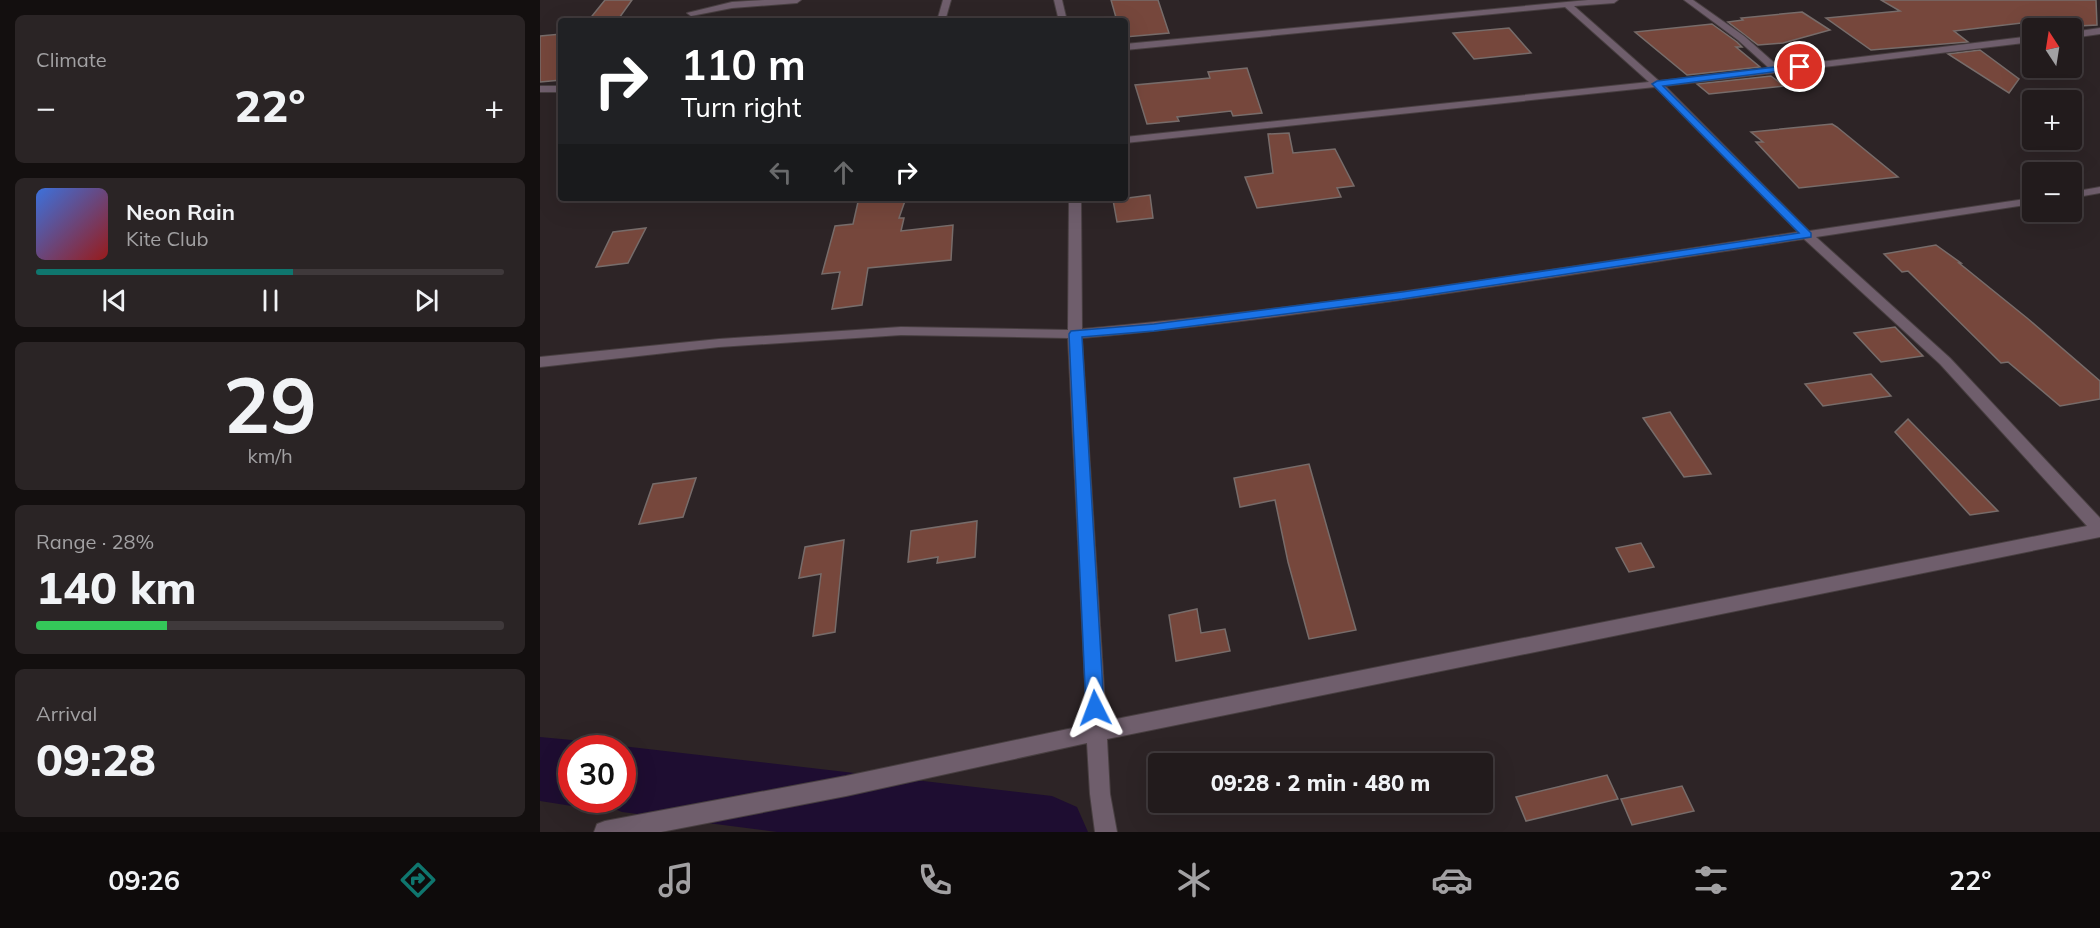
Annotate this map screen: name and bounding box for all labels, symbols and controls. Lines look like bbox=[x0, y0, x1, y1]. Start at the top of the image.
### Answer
north arrow bbox=[2022, 18, 2082, 78]
map controls bbox=[2022, 18, 2082, 222]
text: 110 m bbox=[681, 38, 806, 91]
pin bbox=[1774, 41, 1825, 92]
icon: right bbox=[582, 42, 660, 120]
text: Climate bbox=[36, 47, 107, 72]
icon: arrive bbox=[1783, 50, 1816, 83]
text: 22° bbox=[234, 77, 306, 133]
text: − bbox=[36, 86, 56, 127]
text: + bbox=[484, 86, 504, 127]
text: Turn right bbox=[681, 90, 801, 124]
button: + bbox=[2022, 90, 2082, 150]
icon: left bbox=[764, 156, 797, 189]
icon: ahead bbox=[827, 156, 860, 189]
icon: right bbox=[890, 156, 923, 189]
button: − bbox=[2022, 162, 2082, 222]
text: Neon Rain bbox=[126, 198, 235, 226]
text: Kite Club bbox=[126, 226, 208, 251]
icon: previous bbox=[98, 284, 131, 317]
icon: pause bbox=[254, 284, 287, 317]
icon: next bbox=[410, 284, 443, 317]
text: 29 bbox=[223, 355, 317, 453]
text: km/h bbox=[247, 443, 293, 468]
text: Range · 28% bbox=[36, 529, 154, 554]
text: 140 km bbox=[36, 559, 197, 615]
position arrow bbox=[1063, 676, 1127, 740]
text: Arrival bbox=[36, 701, 97, 726]
text: 09:28 bbox=[36, 731, 156, 787]
speed limit sign: 30 bbox=[558, 735, 636, 813]
text: 09:28 · 2 min · 480 m bbox=[1211, 769, 1430, 797]
icon: directions bbox=[397, 859, 439, 901]
icon: music bbox=[655, 859, 697, 901]
icon: phone bbox=[914, 859, 956, 901]
icon: climate bbox=[1173, 859, 1215, 901]
icon: car bbox=[1431, 859, 1473, 901]
icon: filters bbox=[1690, 859, 1732, 901]
text: 09:26 bbox=[108, 863, 180, 897]
text: 22° bbox=[1949, 863, 1992, 897]

